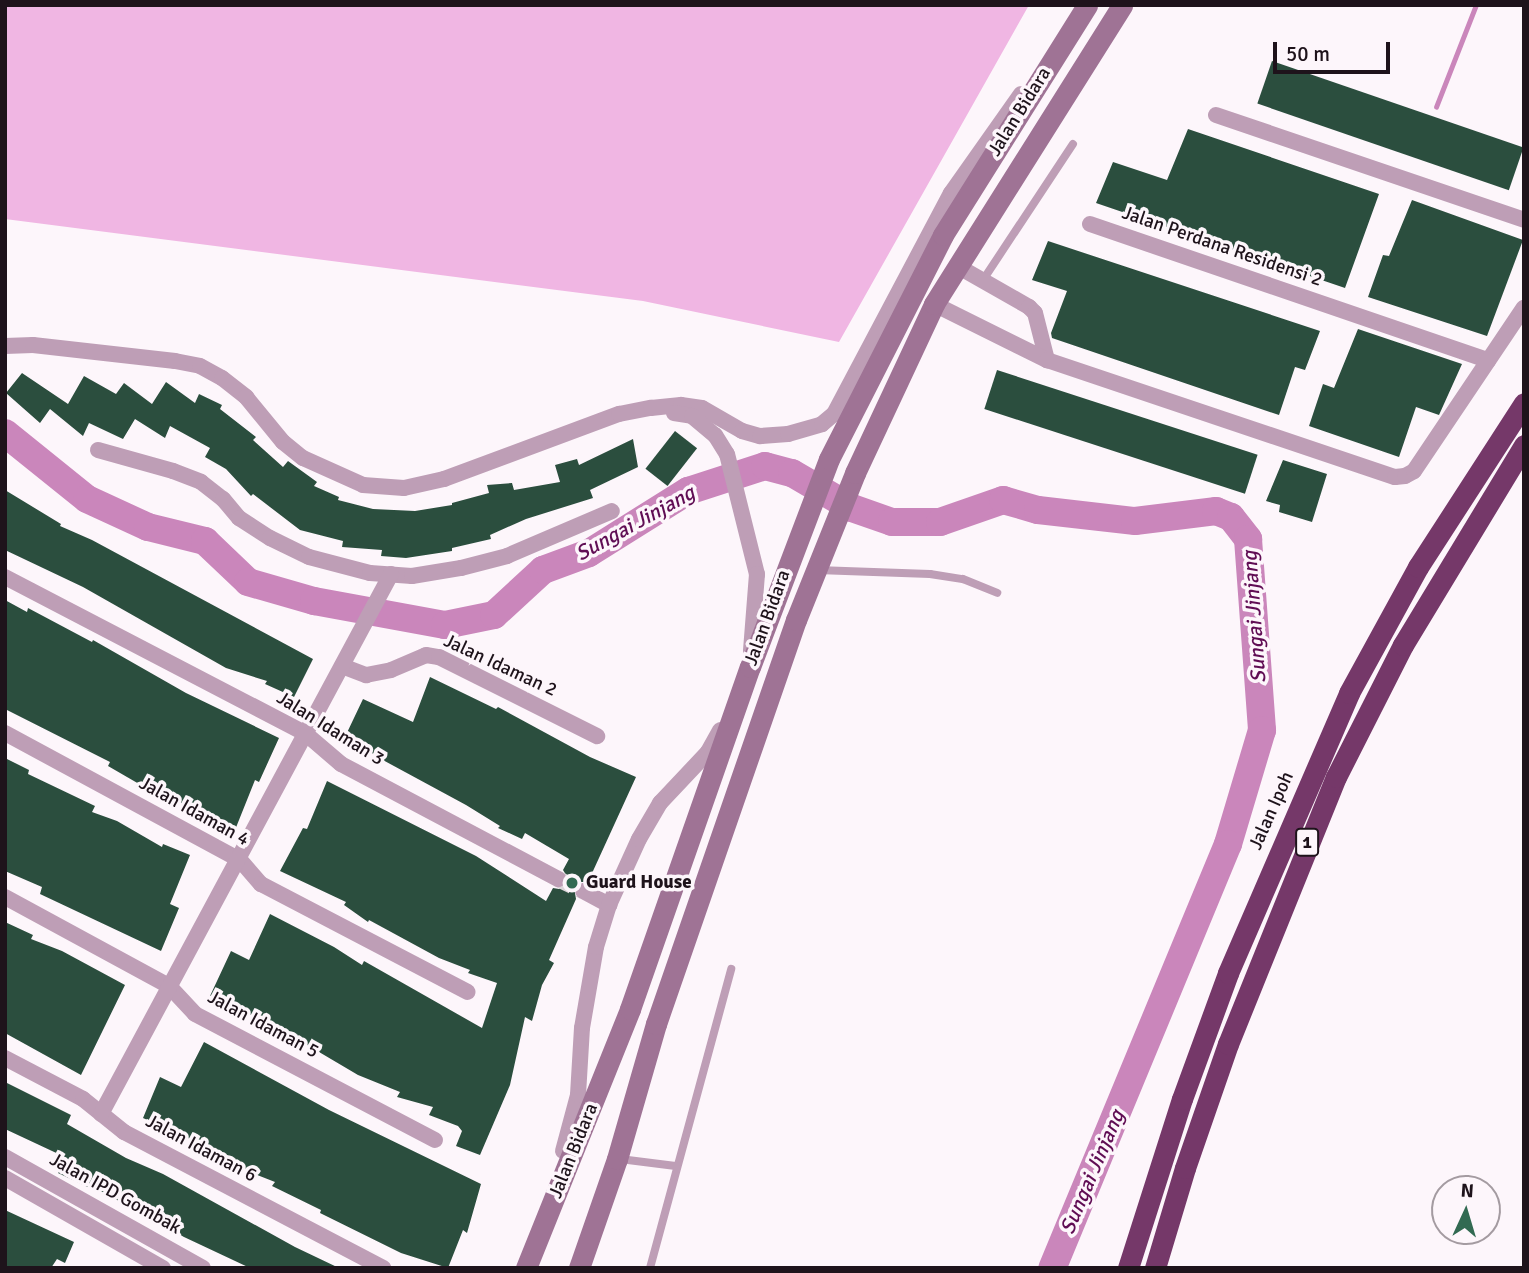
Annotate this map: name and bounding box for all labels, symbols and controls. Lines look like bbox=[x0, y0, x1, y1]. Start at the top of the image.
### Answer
scale bar bbox=[1277, 28, 1394, 72]
text: 50 m bbox=[1286, 41, 1330, 67]
street label: Jalan Bidara bbox=[984, 63, 1056, 161]
street label: Jalan Perdana Residensi 2 bbox=[1119, 202, 1325, 292]
water label: Sungai Jinjang bbox=[571, 480, 699, 566]
water label: Sungai Jinjang bbox=[1237, 550, 1271, 684]
street label: Jalan Bidara bbox=[740, 567, 796, 669]
street label: Jalan Idaman 2 bbox=[440, 630, 560, 702]
street label: Jalan Idaman 3 bbox=[272, 687, 388, 771]
street label: Jalan Ipoh bbox=[1245, 768, 1299, 854]
street label: Jalan Idaman 4 bbox=[135, 772, 253, 852]
road number: 1 bbox=[1295, 828, 1319, 856]
place label: Guard House bbox=[586, 872, 692, 894]
marker: Guard House bbox=[564, 875, 580, 891]
street label: Jalan Idaman 5 bbox=[204, 986, 322, 1064]
street label: Jalan Bidara bbox=[545, 1100, 603, 1202]
water label: Sungai Jinjang bbox=[1055, 1106, 1129, 1238]
street label: Jalan Idaman 6 bbox=[142, 1110, 260, 1188]
street label: Jalan IPD Gombak bbox=[45, 1148, 185, 1240]
north arrow bbox=[1431, 1175, 1501, 1245]
text: N bbox=[1460, 1179, 1475, 1203]

